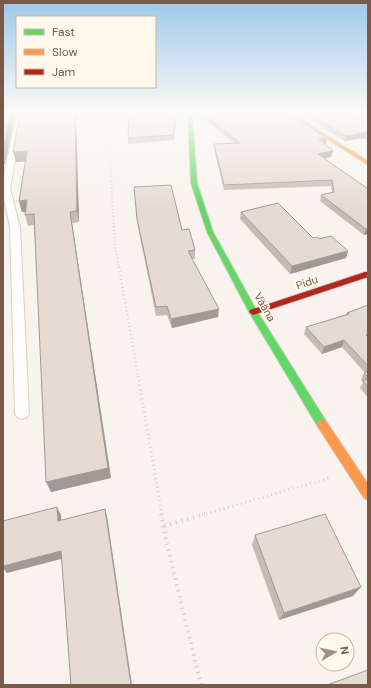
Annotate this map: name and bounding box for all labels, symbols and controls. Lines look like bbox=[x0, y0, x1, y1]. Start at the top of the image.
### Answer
legend bbox=[16, 16, 156, 88]
text: Fast bbox=[52, 24, 75, 40]
text: Slow bbox=[52, 44, 78, 60]
text: Jam bbox=[52, 64, 75, 80]
street label: Pidu bbox=[294, 272, 320, 292]
street label: Vääna bbox=[251, 290, 279, 324]
north arrow bbox=[315, 632, 355, 672]
text: N bbox=[337, 645, 352, 655]

